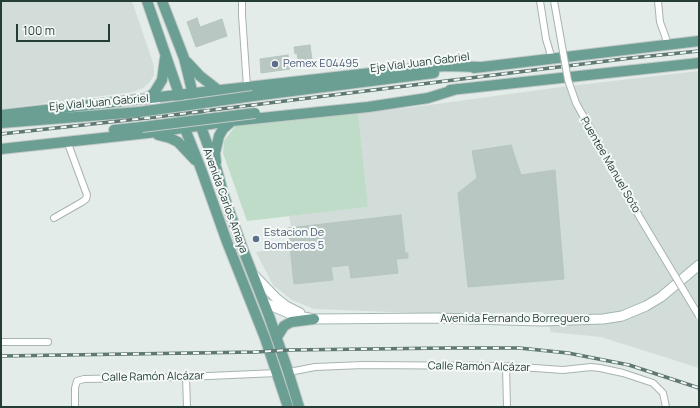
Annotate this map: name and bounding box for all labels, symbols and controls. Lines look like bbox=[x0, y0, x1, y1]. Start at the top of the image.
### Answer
scale bar bbox=[18, 16, 112, 42]
text: 100 m bbox=[23, 22, 55, 39]
street label: Eje Vial Juan Gabriel bbox=[370, 50, 470, 76]
place label: Pemex E04495 bbox=[283, 57, 358, 71]
marker: Pemex E04495 bbox=[270, 59, 280, 69]
street label: Eje Vial Juan Gabriel bbox=[49, 92, 149, 114]
street label: Puentee Manuel Soto bbox=[577, 115, 643, 215]
street label: Avenida Carlos Amaya bbox=[200, 147, 250, 255]
place label: Estacion De Bomberos 5 bbox=[264, 226, 324, 252]
marker: Estacion De Bomberos 5 bbox=[251, 234, 261, 244]
street label: Avenida Fernando Borreguero bbox=[440, 312, 590, 326]
street label: Calle Ramón Alcázar bbox=[428, 360, 530, 374]
street label: Calle Ramón Alcázar bbox=[102, 370, 204, 384]

